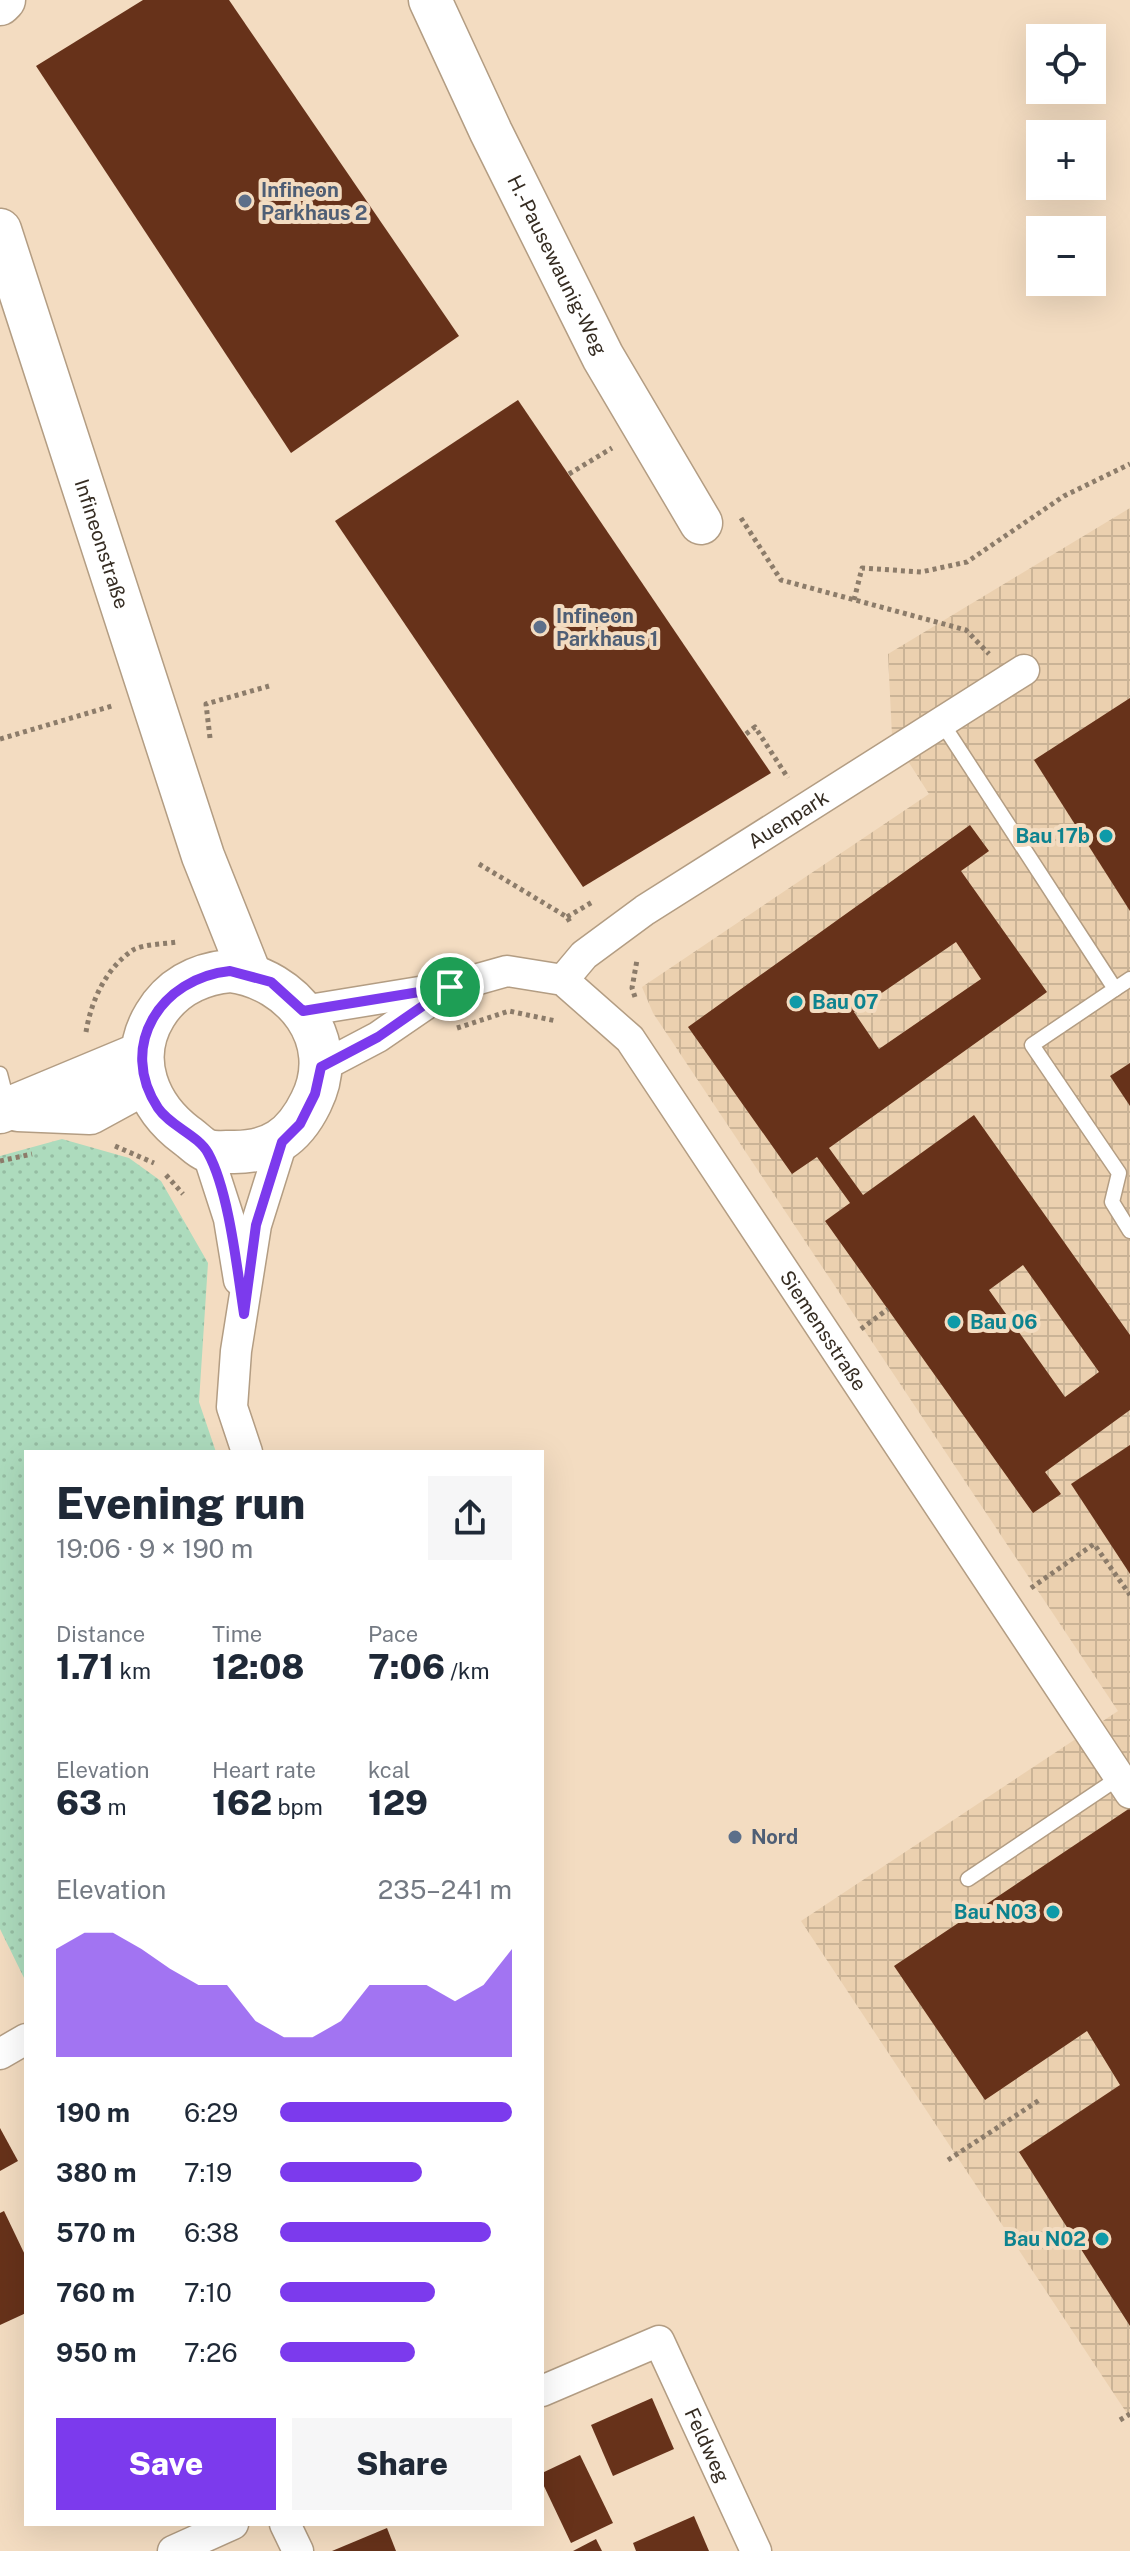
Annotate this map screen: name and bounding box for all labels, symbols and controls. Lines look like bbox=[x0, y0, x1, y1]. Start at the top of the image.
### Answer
map controls bbox=[1026, 24, 1106, 296]
button: locate bbox=[1026, 24, 1106, 104]
button: + bbox=[1026, 120, 1106, 200]
street label: H.-Pausewaunig-Weg bbox=[502, 171, 612, 359]
place label: Infineon Parkhaus 2 bbox=[261, 178, 368, 225]
marker: Infineon Parkhaus 2 bbox=[236, 192, 254, 210]
button: − bbox=[1026, 216, 1106, 296]
street label: Infineonstraße bbox=[70, 476, 134, 612]
place label: Infineon Parkhaus 1 bbox=[556, 604, 658, 651]
marker: Infineon Parkhaus 1 bbox=[531, 618, 549, 636]
street label: Auenpark bbox=[744, 785, 833, 854]
place label: Bau 17b bbox=[1015, 824, 1090, 848]
marker: Bau 17b bbox=[1097, 827, 1115, 845]
pin bbox=[416, 953, 484, 1021]
icon: arrive bbox=[428, 965, 472, 1009]
place label: Bau 07 bbox=[812, 990, 879, 1014]
marker: Bau 07 bbox=[787, 993, 805, 1011]
street label: Siemensstraße bbox=[775, 1266, 872, 1395]
place label: Bau 06 bbox=[970, 1310, 1037, 1334]
marker: Bau 06 bbox=[945, 1313, 963, 1331]
button: share bbox=[428, 1476, 512, 1560]
text: Evening run bbox=[56, 1477, 305, 1529]
text: 19:06 · 9 × 190 m bbox=[56, 1533, 253, 1564]
text: Distance bbox=[56, 1621, 145, 1647]
text: Time bbox=[212, 1621, 262, 1647]
text: Pace bbox=[368, 1621, 418, 1647]
text: 1.71 bbox=[56, 1647, 114, 1687]
text: 12:08 bbox=[212, 1647, 304, 1687]
text: 7:06 bbox=[368, 1647, 445, 1687]
text: km bbox=[114, 1658, 151, 1684]
text: /km bbox=[445, 1658, 489, 1684]
text: Elevation bbox=[56, 1757, 149, 1783]
text: Heart rate bbox=[212, 1757, 316, 1783]
text: kcal bbox=[368, 1757, 410, 1783]
text: 63 bbox=[56, 1783, 102, 1823]
text: 162 bbox=[212, 1783, 272, 1823]
text: 129 bbox=[368, 1783, 428, 1823]
text: m bbox=[102, 1794, 127, 1820]
text: bpm bbox=[272, 1794, 323, 1820]
place label: Nord bbox=[751, 1825, 798, 1849]
marker: Nord bbox=[726, 1828, 744, 1846]
text: Elevation bbox=[56, 1874, 166, 1905]
text: 235–241 m bbox=[378, 1874, 512, 1905]
place label: Bau N03 bbox=[954, 1900, 1037, 1924]
marker: Bau N03 bbox=[1044, 1903, 1062, 1921]
text: 190 m bbox=[56, 2097, 130, 2128]
text: 6:29 bbox=[184, 2097, 238, 2128]
text: 380 m bbox=[56, 2157, 136, 2188]
text: 7:19 bbox=[184, 2157, 232, 2188]
text: 570 m bbox=[56, 2217, 136, 2248]
text: 6:38 bbox=[184, 2217, 239, 2248]
place label: Bau N02 bbox=[1003, 2227, 1086, 2251]
marker: Bau N02 bbox=[1093, 2230, 1111, 2248]
text: 760 m bbox=[56, 2277, 135, 2308]
text: 7:10 bbox=[184, 2277, 232, 2308]
text: 950 m bbox=[56, 2337, 137, 2368]
text: 7:26 bbox=[184, 2337, 238, 2368]
street label: Feldweg bbox=[680, 2404, 735, 2486]
button: Save bbox=[56, 2418, 276, 2510]
button: Share bbox=[292, 2418, 512, 2510]

